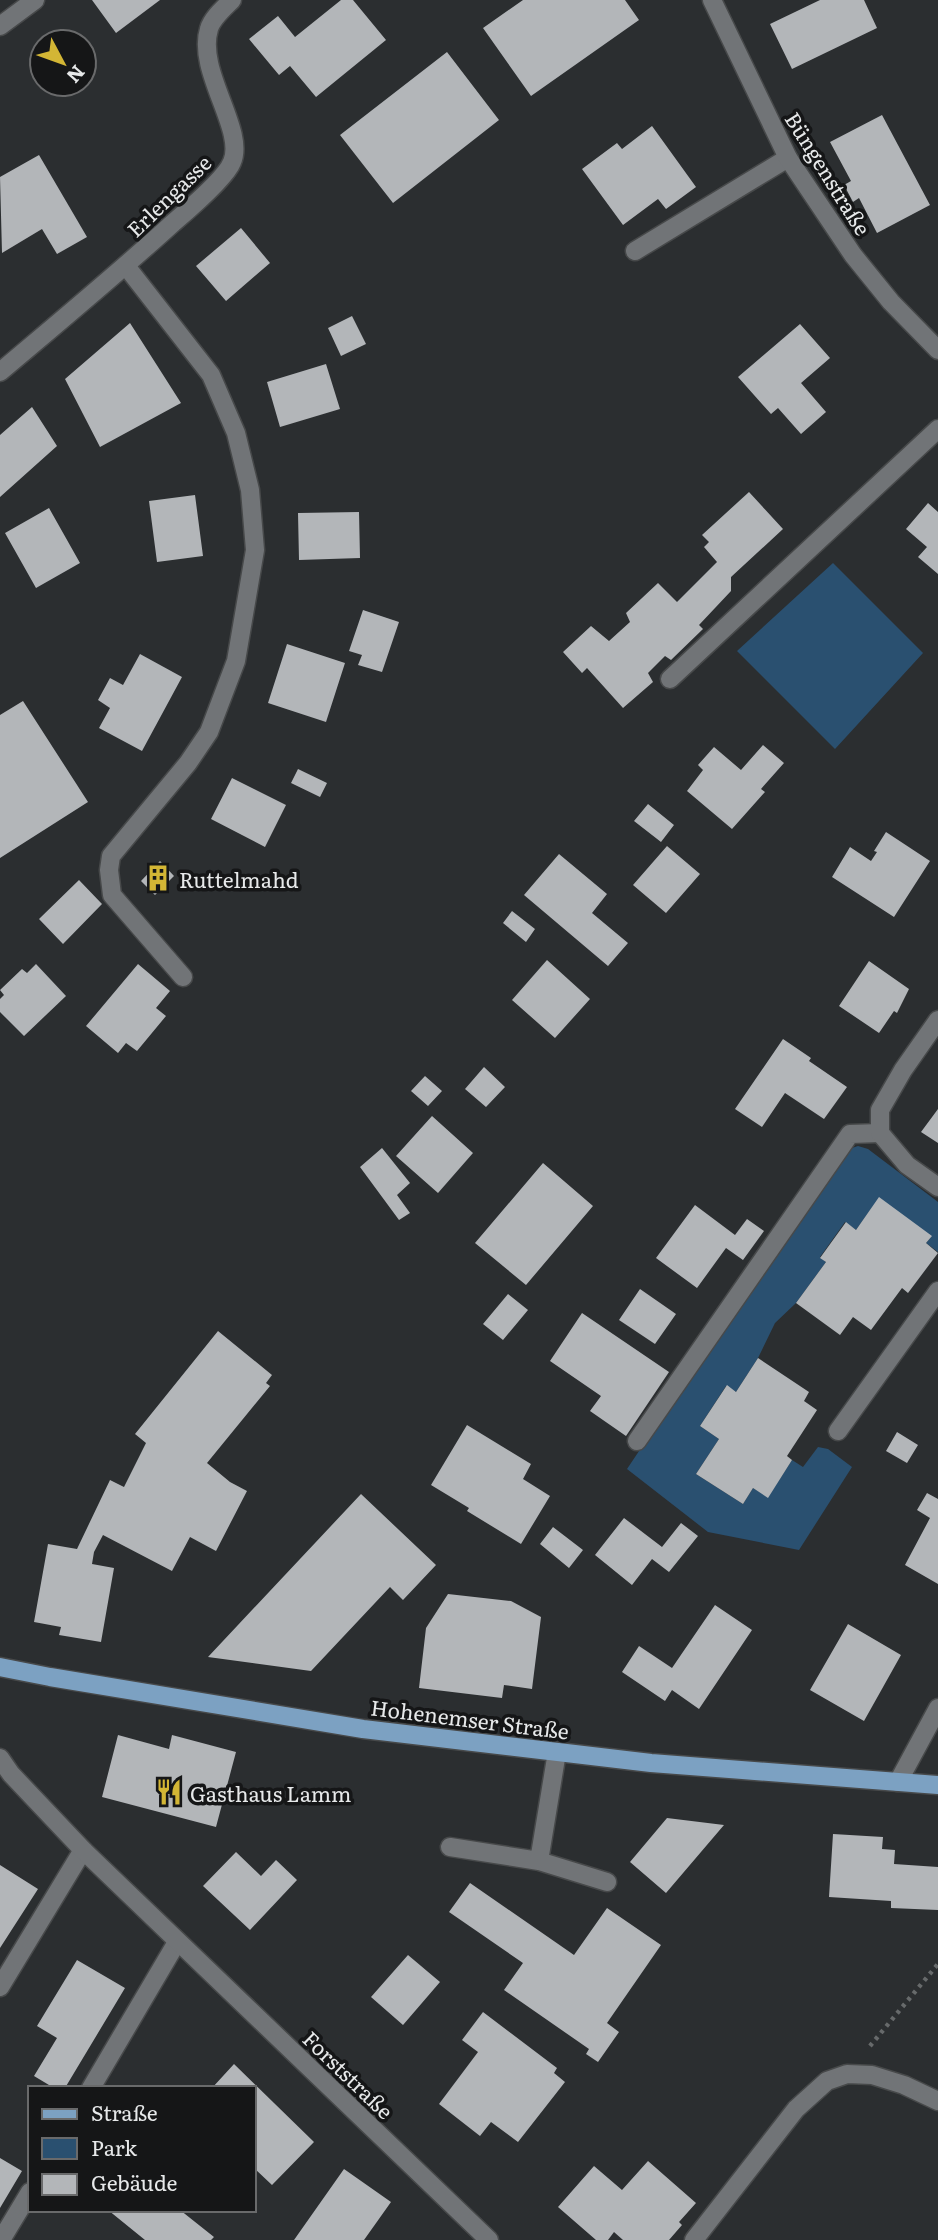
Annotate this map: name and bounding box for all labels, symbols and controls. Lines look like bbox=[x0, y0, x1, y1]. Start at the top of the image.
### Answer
north arrow bbox=[28, 28, 98, 98]
text: N bbox=[61, 60, 92, 90]
street label: Büngenstraße bbox=[779, 105, 879, 241]
street label: Erlengasse bbox=[119, 147, 217, 243]
building icon: Ruttelmahd bbox=[143, 863, 173, 893]
place label: Ruttelmahd bbox=[179, 863, 299, 894]
street label: Hohenemser Straße bbox=[369, 1690, 571, 1746]
restaurant icon: Gasthaus Lamm bbox=[154, 1777, 184, 1807]
place label: Gasthaus Lamm bbox=[190, 1777, 351, 1808]
street label: Forststraße bbox=[297, 2023, 401, 2125]
legend bbox=[28, 2086, 256, 2212]
text: Straße bbox=[91, 2096, 158, 2127]
text: Park bbox=[91, 2131, 137, 2162]
text: Gebäude bbox=[91, 2166, 178, 2197]

